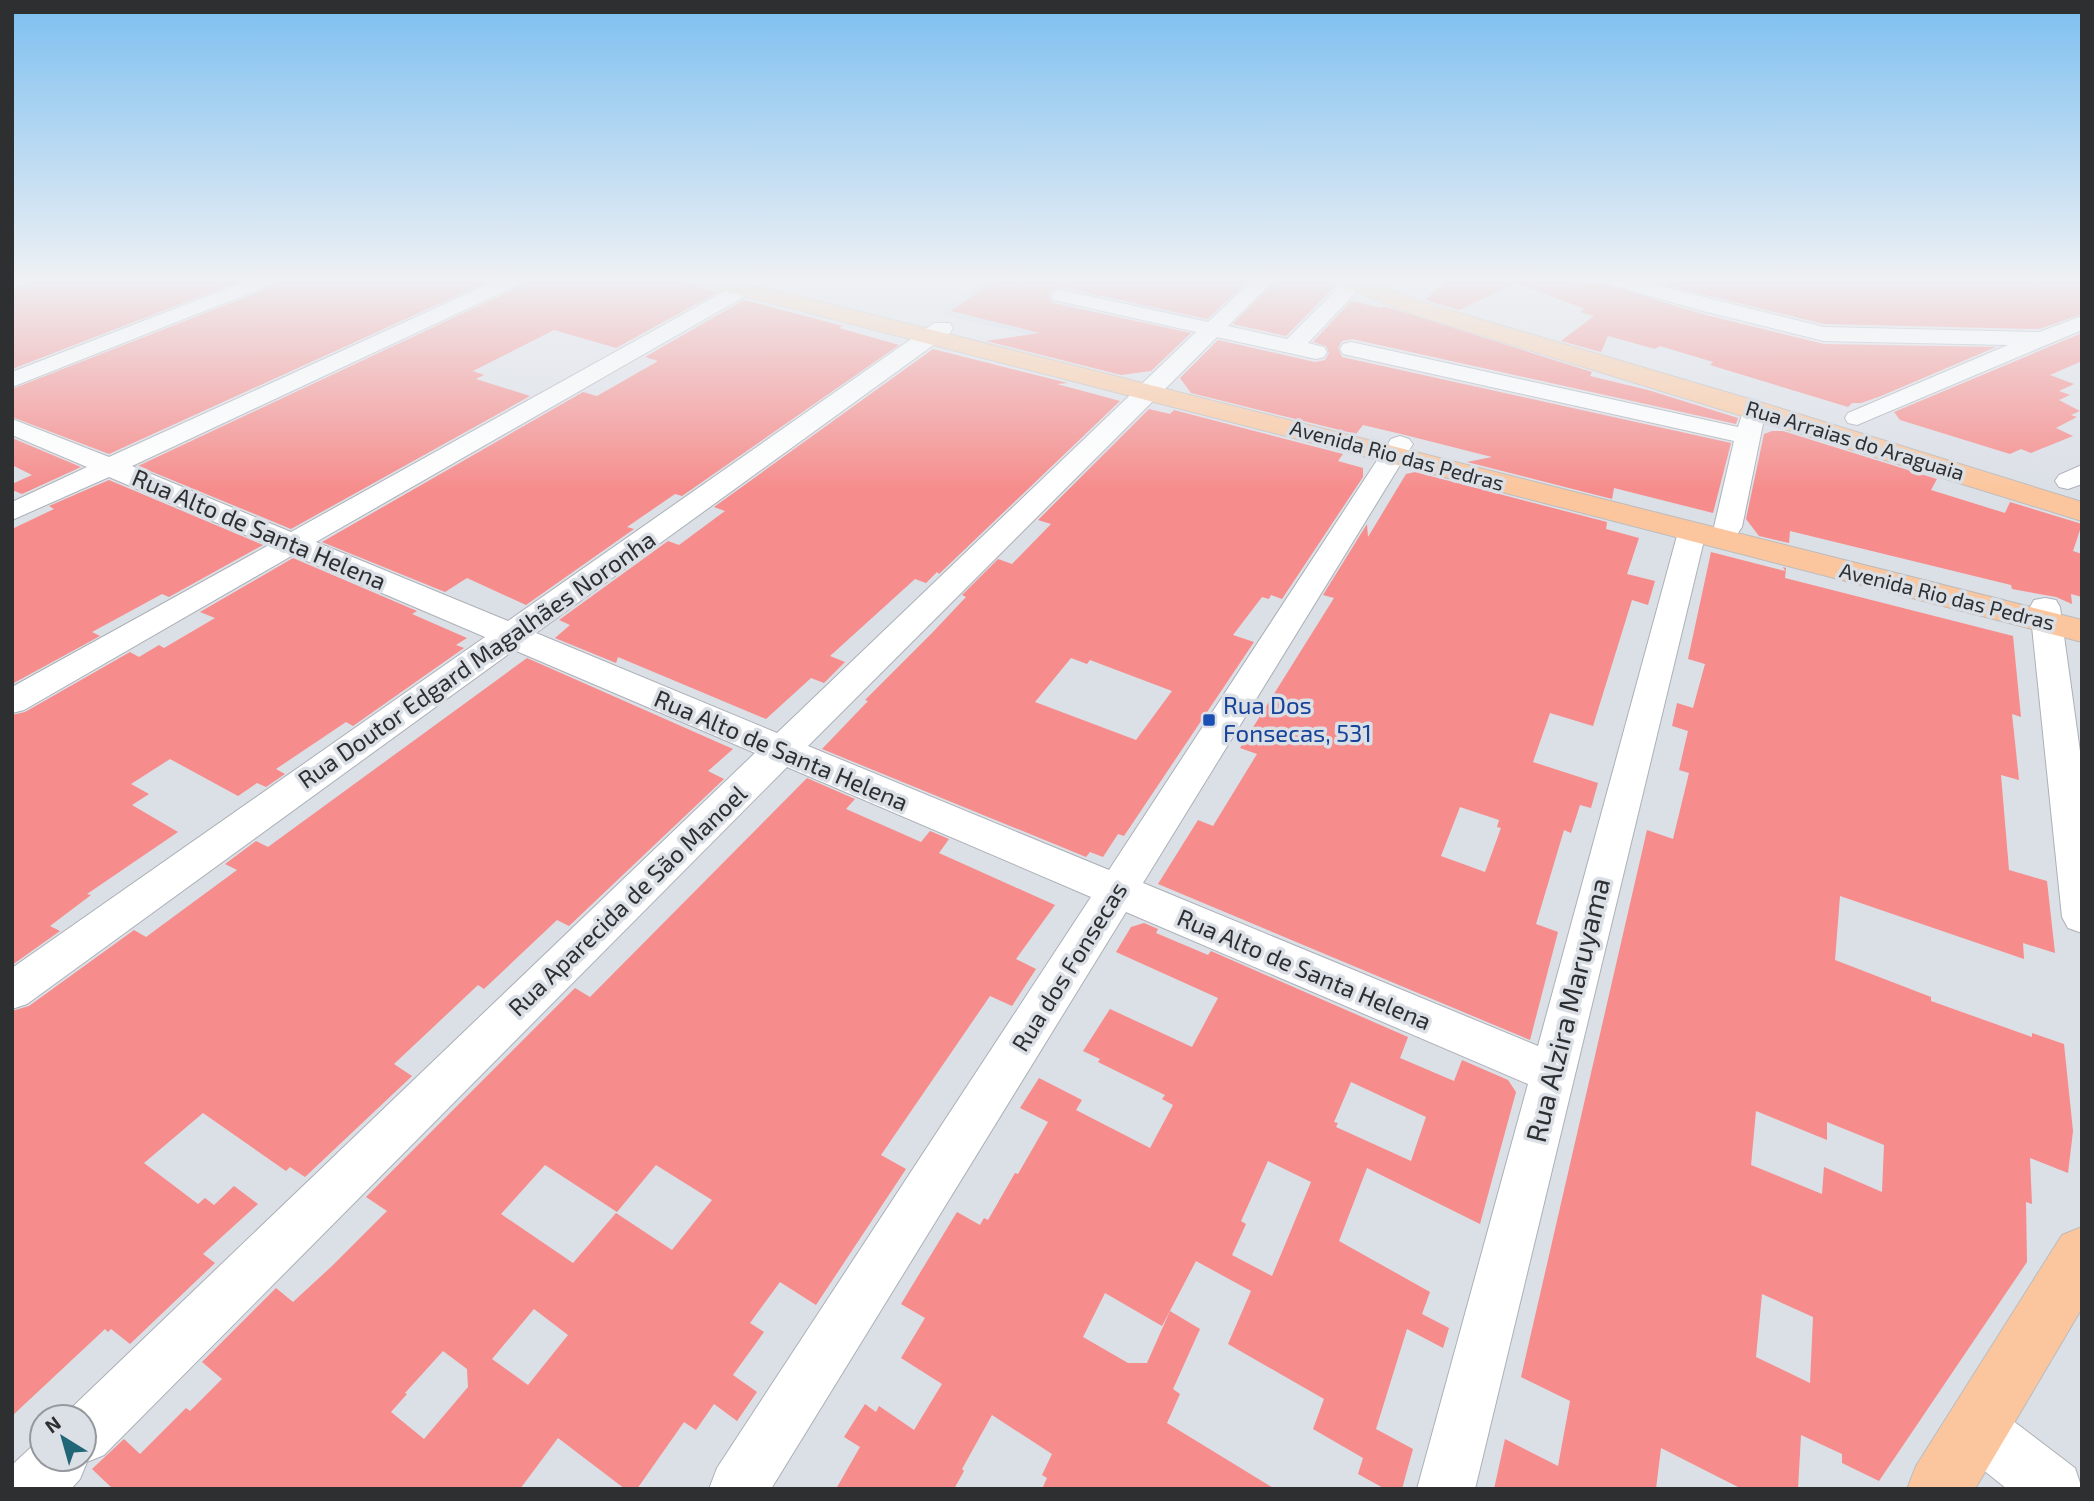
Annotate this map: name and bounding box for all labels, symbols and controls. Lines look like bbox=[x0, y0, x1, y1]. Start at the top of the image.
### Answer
street label: Rua Arraias do Araguaia bbox=[1743, 394, 1968, 485]
street label: Avenida Rio das Pedras bbox=[1288, 414, 1507, 495]
street label: Rua Alto de Santa Helena bbox=[128, 462, 391, 595]
street label: Rua Doutor Edgard Magalhães Noronha bbox=[292, 524, 660, 794]
street label: Avenida Rio das Pedras bbox=[1837, 557, 2057, 634]
street label: Rua Alto de Santa Helena bbox=[650, 683, 913, 816]
place label: Rua Dos Fonsecas, 531 bbox=[1223, 690, 1372, 747]
marker: Rua Dos Fonsecas, 531 bbox=[1201, 712, 1217, 728]
street label: Rua Aparecida de São Manoel bbox=[502, 778, 752, 1022]
street label: Rua Alzira Maruyama bbox=[1518, 874, 1616, 1145]
street label: Rua dos Fonsecas bbox=[1005, 876, 1133, 1056]
street label: Rua Alto de Santa Helena bbox=[1173, 902, 1436, 1035]
north arrow bbox=[28, 1403, 98, 1473]
text: N bbox=[40, 1411, 65, 1437]

